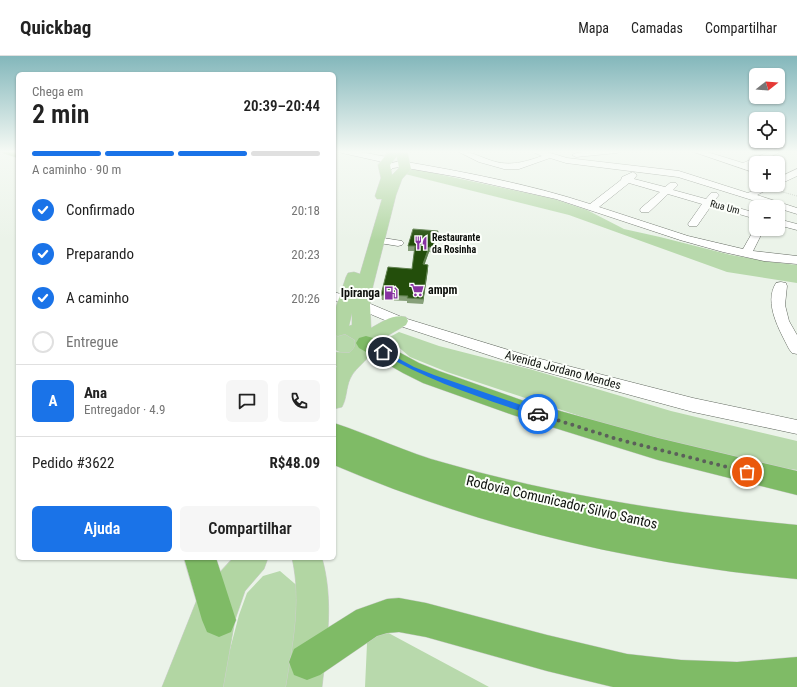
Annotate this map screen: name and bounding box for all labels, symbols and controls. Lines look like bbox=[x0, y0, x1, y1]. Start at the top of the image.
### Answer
text: Quickbag bbox=[20, 16, 91, 39]
text: Mapa bbox=[578, 20, 609, 36]
text: Camadas bbox=[631, 20, 683, 36]
text: Compartilhar bbox=[705, 20, 777, 36]
north arrow bbox=[749, 68, 785, 104]
map controls bbox=[749, 68, 785, 236]
text: Chega em bbox=[32, 84, 83, 99]
text: 20:39–20:44 bbox=[243, 97, 320, 115]
text: 2 min bbox=[32, 99, 90, 129]
button: locate bbox=[749, 112, 785, 148]
button: + bbox=[749, 156, 785, 192]
text: A caminho · 90 m bbox=[32, 162, 121, 177]
street label: Rua Um bbox=[709, 198, 741, 216]
icon: check bbox=[32, 199, 54, 221]
button: − bbox=[749, 200, 785, 236]
text: Confirmado bbox=[66, 201, 135, 219]
text: 20:18 bbox=[291, 203, 320, 218]
place label: Restaurante da Rosinha bbox=[432, 232, 480, 255]
restaurant icon: Restaurante da Rosinha bbox=[413, 235, 429, 251]
icon: check bbox=[32, 243, 54, 265]
text: Preparando bbox=[66, 245, 134, 263]
text: 20:23 bbox=[291, 247, 320, 262]
supermarket icon: ampm bbox=[409, 282, 425, 298]
place label: ampm bbox=[428, 283, 457, 297]
fuel station icon: Ipiranga bbox=[383, 285, 399, 301]
place label: Ipiranga bbox=[341, 286, 380, 300]
icon: check bbox=[32, 287, 54, 309]
text: A caminho bbox=[66, 289, 129, 307]
text: 20:26 bbox=[291, 291, 320, 306]
text: Entregue bbox=[66, 333, 118, 351]
pin bbox=[366, 335, 400, 369]
icon: home bbox=[372, 341, 394, 363]
street label: Avenida Jordano Mendes bbox=[503, 348, 623, 392]
button: chat bbox=[226, 380, 268, 422]
button: phone bbox=[278, 380, 320, 422]
text: Ana bbox=[84, 384, 107, 402]
text: A bbox=[49, 392, 57, 410]
courier bbox=[518, 394, 558, 434]
text: Entregador · 4.9 bbox=[84, 402, 166, 417]
icon: car bbox=[527, 403, 549, 425]
text: Pedido #3622 bbox=[32, 454, 114, 472]
text: R$48.09 bbox=[269, 454, 320, 472]
pin bbox=[730, 455, 764, 489]
icon: bag bbox=[736, 461, 758, 483]
street label: Rodovia Comunicador Silvio Santos bbox=[465, 472, 659, 532]
button: Ajuda bbox=[32, 506, 172, 552]
button: Compartilhar bbox=[180, 506, 320, 552]

